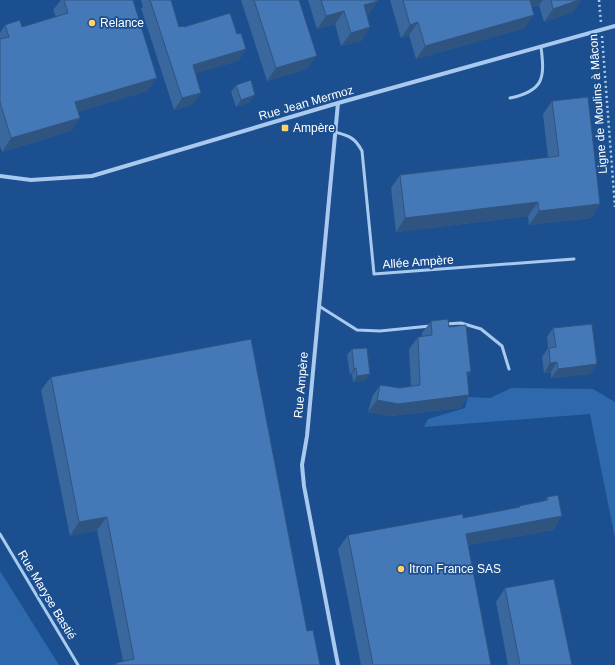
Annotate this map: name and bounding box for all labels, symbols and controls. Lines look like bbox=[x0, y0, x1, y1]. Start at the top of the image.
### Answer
place label: Relance bbox=[100, 16, 144, 30]
marker: Relance bbox=[87, 18, 97, 28]
street label: Ligne de Moulins à Mâcon bbox=[586, 34, 610, 174]
street label: Rue Jean Mermoz bbox=[257, 83, 355, 123]
place label: Ampère bbox=[293, 121, 335, 135]
marker: Ampère bbox=[280, 123, 290, 133]
street label: Allée Ampère bbox=[382, 253, 454, 271]
street label: Rue Ampère bbox=[291, 351, 311, 419]
street label: Rue Maryse Bastié bbox=[15, 548, 79, 642]
place label: Itron France SAS bbox=[409, 562, 501, 576]
marker: Itron France SAS bbox=[396, 564, 406, 574]

